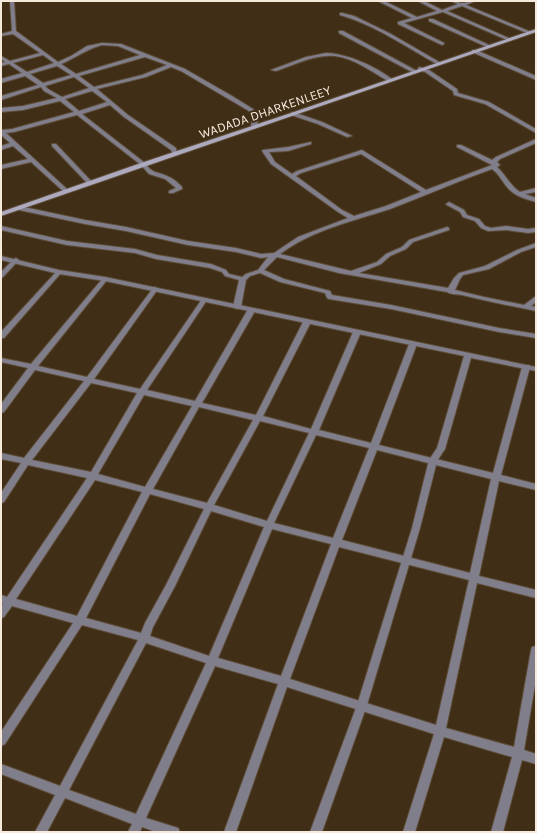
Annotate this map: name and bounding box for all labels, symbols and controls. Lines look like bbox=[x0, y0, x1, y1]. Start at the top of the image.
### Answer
street label: WADADA DHARKENLEEY bbox=[197, 82, 333, 142]

